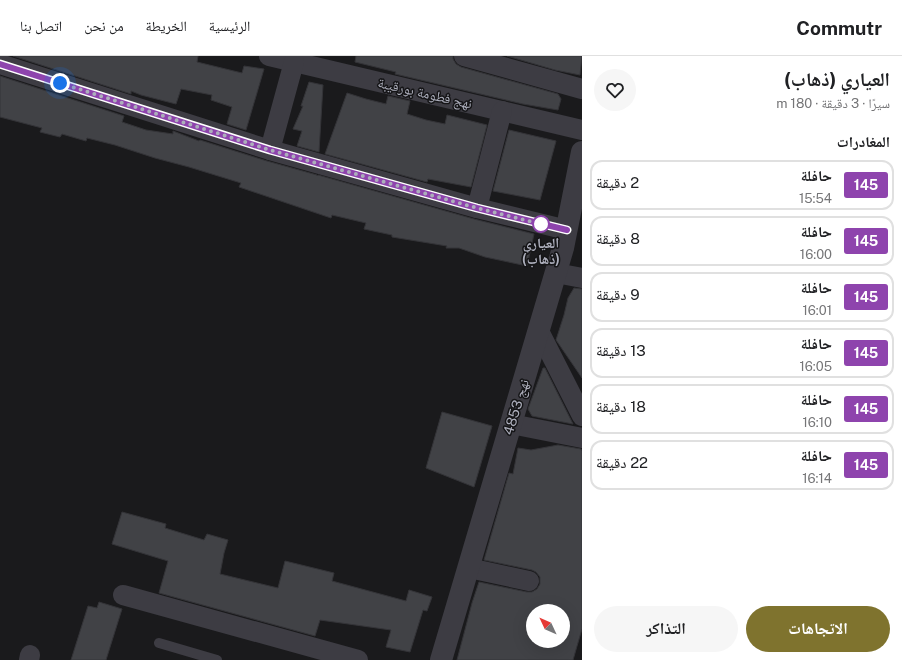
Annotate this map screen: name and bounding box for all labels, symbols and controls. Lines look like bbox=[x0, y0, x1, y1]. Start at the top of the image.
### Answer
text: Commutr bbox=[796, 17, 882, 39]
text: اتصل بنا bbox=[20, 18, 62, 34]
text: من نحن bbox=[84, 18, 124, 34]
text: الخريطة bbox=[146, 18, 187, 34]
text: الرئيسية bbox=[209, 18, 250, 34]
text: العياري (ذهاب) bbox=[784, 68, 890, 90]
button: heart bbox=[594, 69, 636, 111]
your location bbox=[50, 73, 70, 93]
street label: نهج فطومة بورقيبة bbox=[376, 74, 474, 114]
text: سيرًا · 3 دقيقة · 180 m bbox=[776, 96, 890, 111]
text: المغادرات bbox=[837, 133, 890, 150]
text: حافلة bbox=[801, 167, 832, 184]
text: 2 دقيقة bbox=[596, 174, 639, 191]
text: 145 bbox=[854, 177, 878, 193]
text: 15:54 bbox=[799, 191, 832, 206]
marker: العياري (ذهاب) bbox=[532, 215, 550, 233]
text: حافلة bbox=[801, 223, 832, 240]
text: 8 دقيقة bbox=[596, 230, 640, 247]
text: 145 bbox=[854, 233, 878, 249]
place label: العياري (ذهاب) bbox=[522, 235, 560, 268]
text: 16:00 bbox=[800, 247, 832, 262]
text: حافلة bbox=[801, 279, 832, 296]
text: 9 دقيقة bbox=[596, 286, 640, 303]
text: 145 bbox=[854, 289, 878, 305]
text: 16:01 bbox=[802, 303, 832, 318]
text: حافلة bbox=[801, 335, 832, 352]
text: 13 دقيقة bbox=[596, 342, 646, 359]
text: 145 bbox=[854, 345, 878, 361]
text: 16:05 bbox=[799, 359, 832, 374]
street label: نهج 4853 bbox=[500, 377, 534, 437]
text: حافلة bbox=[801, 391, 832, 408]
text: 18 دقيقة bbox=[596, 398, 646, 415]
text: 145 bbox=[854, 401, 878, 417]
text: 16:10 bbox=[802, 415, 832, 430]
text: حافلة bbox=[801, 447, 832, 464]
text: 22 دقيقة bbox=[596, 454, 648, 471]
text: 145 bbox=[854, 457, 878, 473]
text: 16:14 bbox=[802, 471, 832, 486]
north arrow bbox=[526, 604, 570, 648]
map controls bbox=[526, 604, 570, 648]
button: التذاكر bbox=[594, 606, 738, 652]
button: الاتجاهات bbox=[746, 606, 890, 652]

